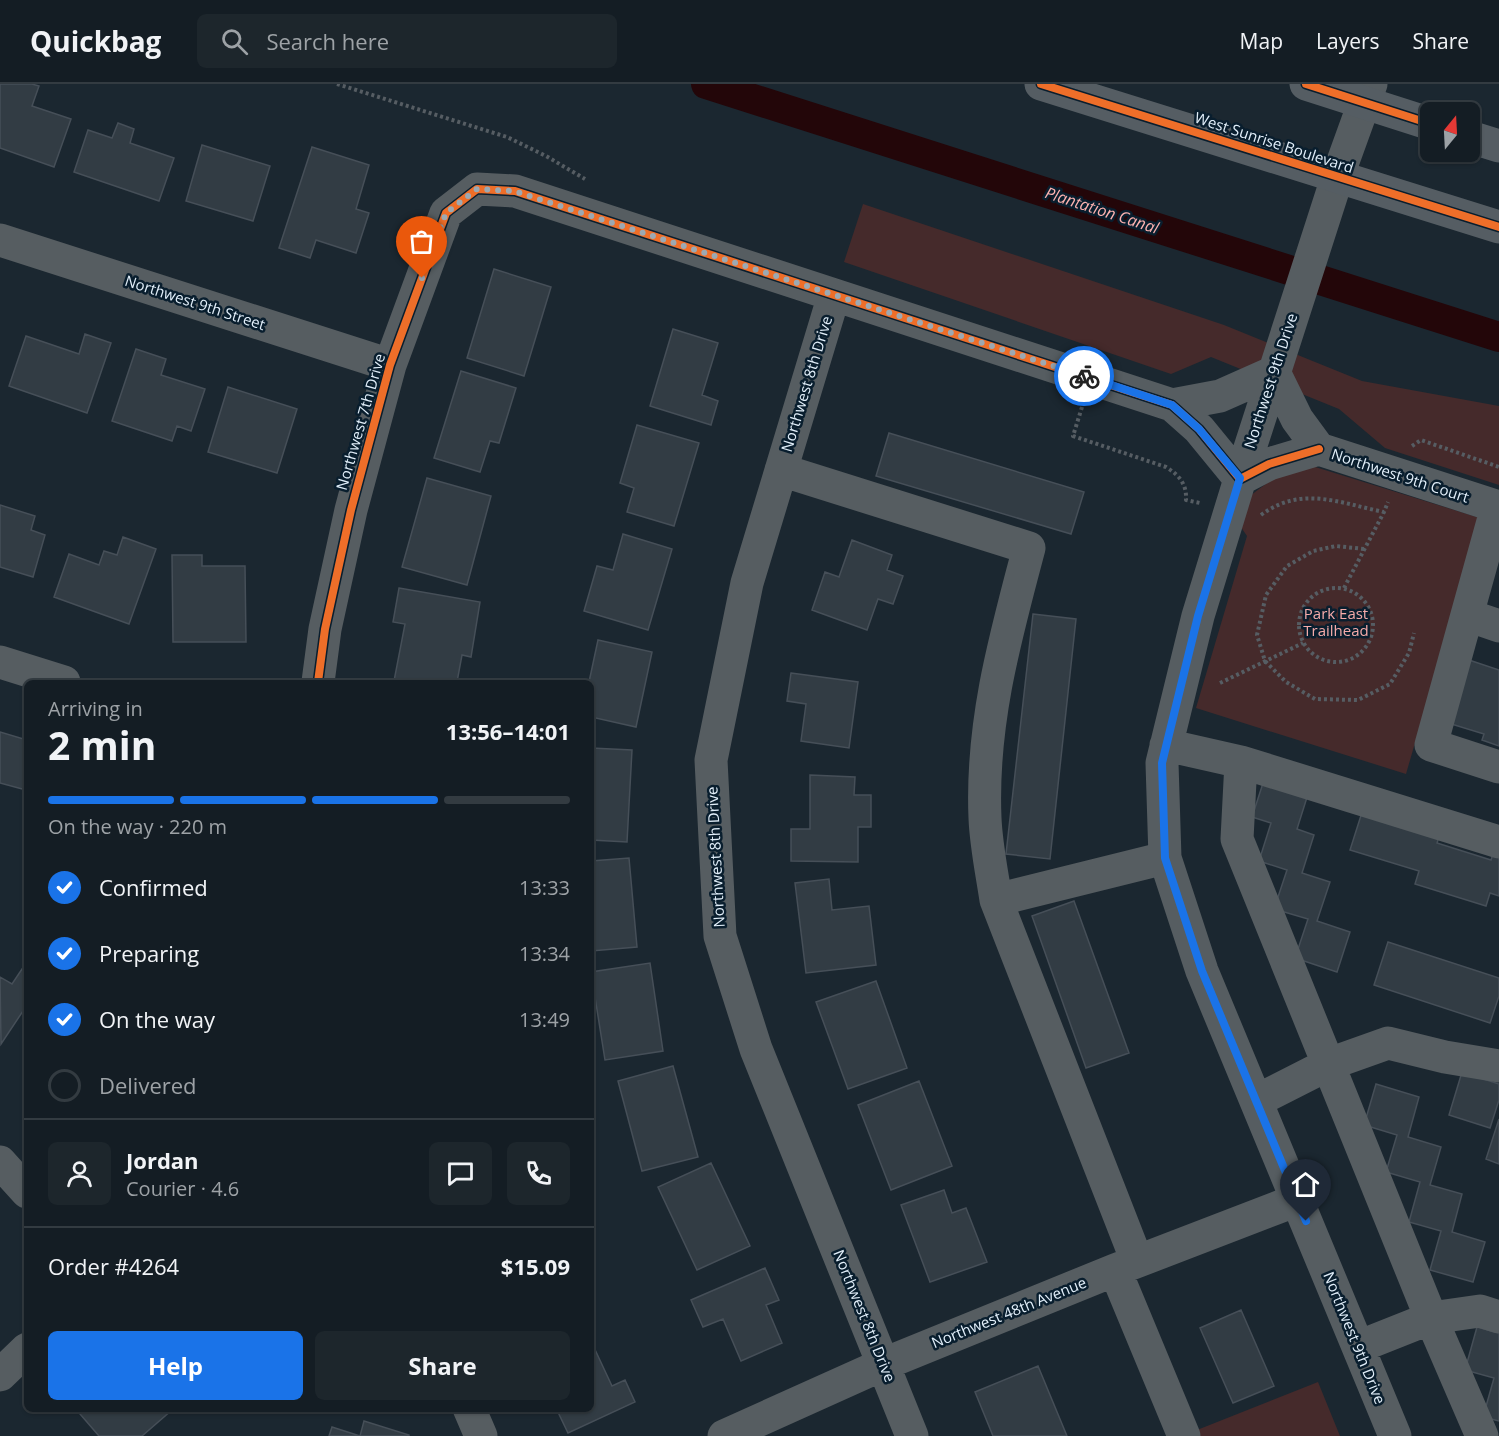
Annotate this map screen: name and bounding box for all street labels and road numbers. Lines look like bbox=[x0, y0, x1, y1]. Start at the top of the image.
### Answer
street label: West Sunrise Boulevard bbox=[1192, 107, 1356, 177]
street label: Northwest 9th Street bbox=[123, 270, 268, 334]
street label: Northwest 9th Drive bbox=[1239, 310, 1301, 451]
street label: Northwest 8th Drive bbox=[776, 313, 836, 454]
street label: Northwest 7th Drive bbox=[331, 351, 389, 492]
street label: Northwest 9th Court bbox=[1329, 443, 1472, 507]
street label: Northwest 8th Drive bbox=[701, 786, 729, 928]
street label: Northwest 8th Drive bbox=[829, 1246, 901, 1385]
street label: Northwest 9th Drive bbox=[1319, 1268, 1391, 1407]
street label: Northwest 48th Avenue bbox=[928, 1272, 1089, 1352]

